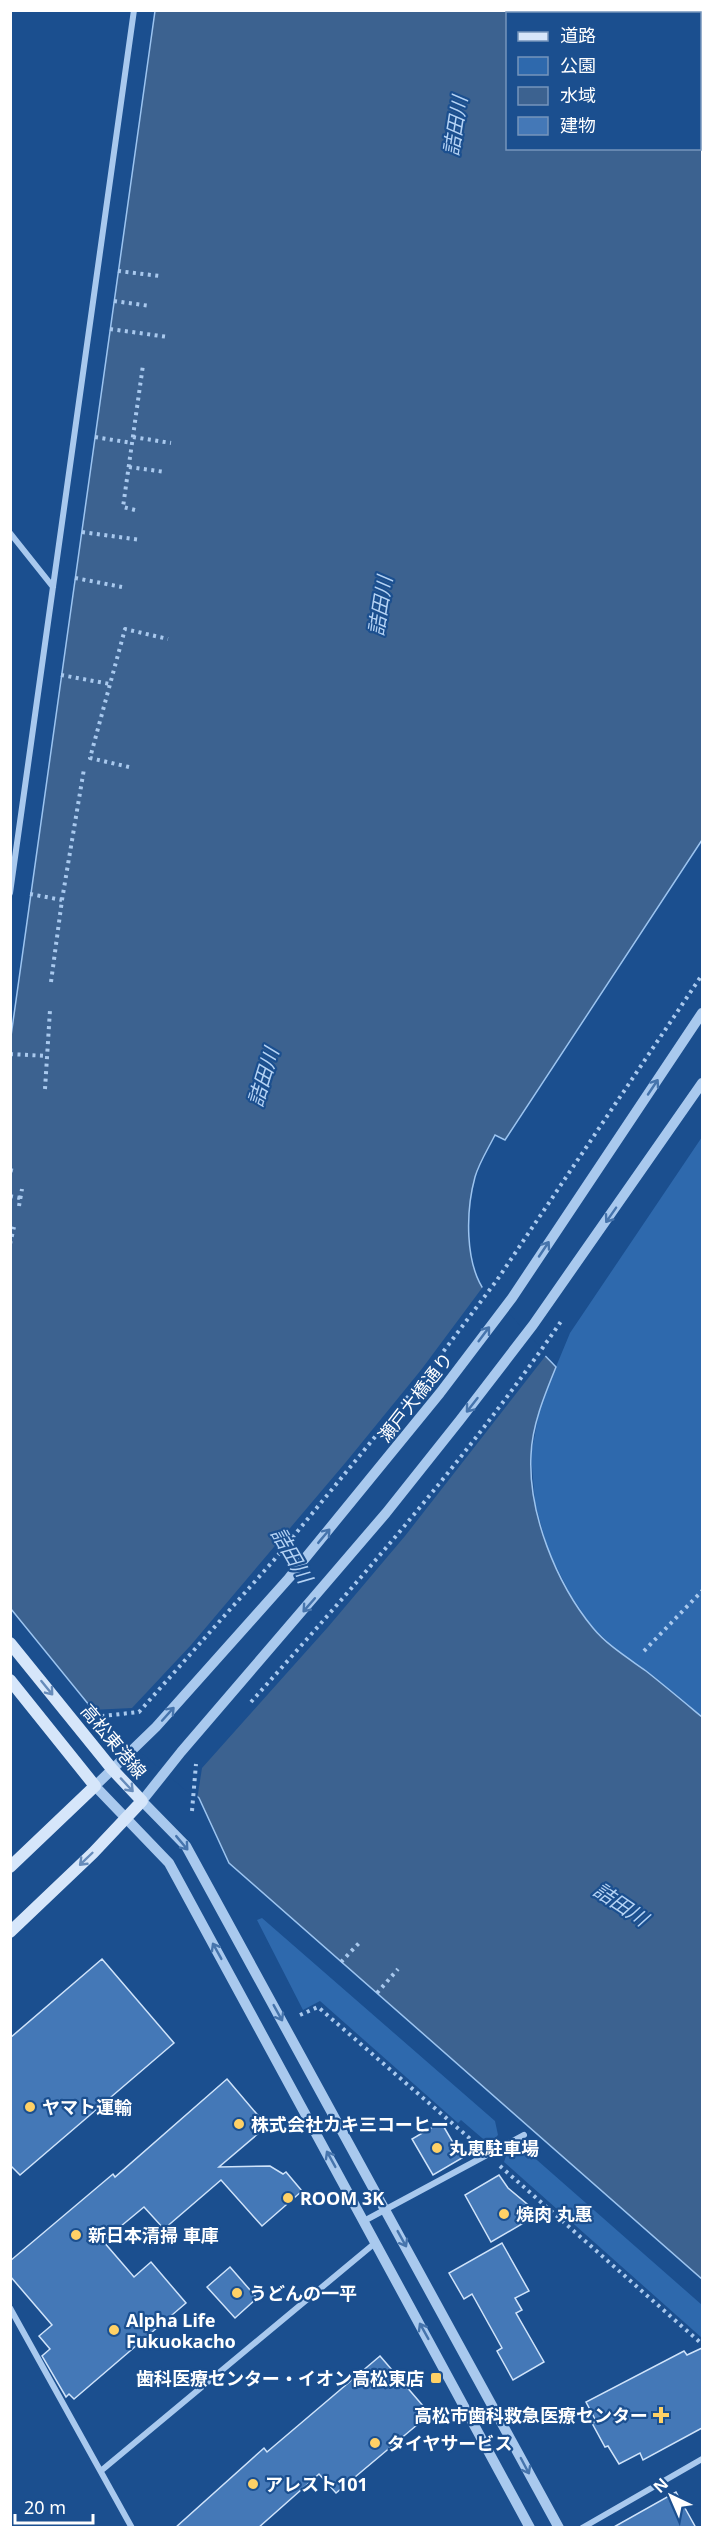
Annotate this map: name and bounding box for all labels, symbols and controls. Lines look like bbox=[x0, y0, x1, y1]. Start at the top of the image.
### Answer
legend bbox=[506, 12, 701, 150]
text: 道路 bbox=[560, 23, 596, 47]
text: 公園 bbox=[560, 53, 596, 77]
text: 水域 bbox=[560, 83, 596, 107]
water label: 詰田川 bbox=[437, 92, 473, 158]
text: 建物 bbox=[560, 113, 596, 137]
water label: 詰田川 bbox=[362, 572, 398, 638]
water label: 詰田川 bbox=[241, 1042, 285, 1110]
one-way arrow bbox=[647, 1079, 659, 1096]
one-way arrow bbox=[605, 1206, 617, 1222]
one-way arrow bbox=[539, 1241, 551, 1258]
one-way arrow bbox=[478, 1326, 491, 1342]
street label: 瀬戸大橋通り bbox=[372, 1347, 458, 1447]
one-way arrow bbox=[466, 1396, 478, 1412]
water label: 詰田川 bbox=[265, 1522, 320, 1589]
one-way arrow bbox=[317, 1529, 331, 1544]
one-way arrow bbox=[302, 1597, 316, 1612]
one-way arrow bbox=[41, 1680, 54, 1696]
street label: 高松東港線 bbox=[76, 1699, 152, 1783]
one-way arrow bbox=[160, 1707, 174, 1722]
one-way arrow bbox=[120, 1778, 134, 1793]
one-way arrow bbox=[176, 1835, 189, 1851]
one-way arrow bbox=[78, 1852, 93, 1867]
water label: 詰田川 bbox=[589, 1876, 655, 1933]
one-way arrow bbox=[211, 1943, 223, 1960]
one-way arrow bbox=[272, 2004, 284, 2021]
place label: ヤマト運輸 bbox=[42, 2095, 132, 2119]
marker: ヤマト運輸 bbox=[23, 2100, 37, 2114]
place label: 株式会社カキ三コーヒー bbox=[251, 2112, 449, 2136]
marker: 株式会社カキ三コーヒー bbox=[232, 2117, 246, 2131]
place label: 丸恵駐車場 bbox=[449, 2136, 539, 2160]
marker: 丸恵駐車場 bbox=[430, 2141, 444, 2155]
one-way arrow bbox=[325, 2151, 336, 2169]
place label: ROOM 3K bbox=[300, 2186, 384, 2210]
marker: ROOM 3K bbox=[281, 2191, 295, 2205]
place label: 焼肉 丸惠 bbox=[516, 2202, 593, 2226]
marker: 焼肉 丸惠 bbox=[497, 2207, 511, 2221]
place label: 新日本清掃 車庫 bbox=[88, 2223, 219, 2247]
marker: 新日本清掃 車庫 bbox=[69, 2228, 83, 2242]
one-way arrow bbox=[396, 2230, 408, 2247]
place label: うどんの一平 bbox=[249, 2281, 357, 2305]
marker: うどんの一平 bbox=[230, 2286, 244, 2300]
place label: Alpha Life Fukuokacho bbox=[126, 2308, 236, 2353]
marker: Alpha Life Fukuokacho bbox=[107, 2323, 121, 2337]
one-way arrow bbox=[418, 2323, 430, 2340]
place label: 歯科医療センター・イオン高松東店 bbox=[136, 2366, 424, 2390]
marker: 歯科医療センター・イオン高松東店 bbox=[429, 2371, 443, 2385]
place label: 高松市歯科救急医療センター bbox=[414, 2403, 648, 2427]
marker: 高松市歯科救急医療センター bbox=[652, 2406, 670, 2424]
place label: タイヤサービス bbox=[387, 2431, 512, 2455]
marker: タイヤサービス bbox=[368, 2436, 382, 2450]
one-way arrow bbox=[519, 2457, 531, 2474]
north arrow bbox=[641, 2466, 701, 2526]
place label: アレスト101 bbox=[265, 2472, 368, 2496]
text: N bbox=[648, 2473, 673, 2498]
marker: アレスト101 bbox=[246, 2477, 260, 2491]
scale bar bbox=[15, 2487, 93, 2525]
text: 20 m bbox=[24, 2495, 66, 2519]

